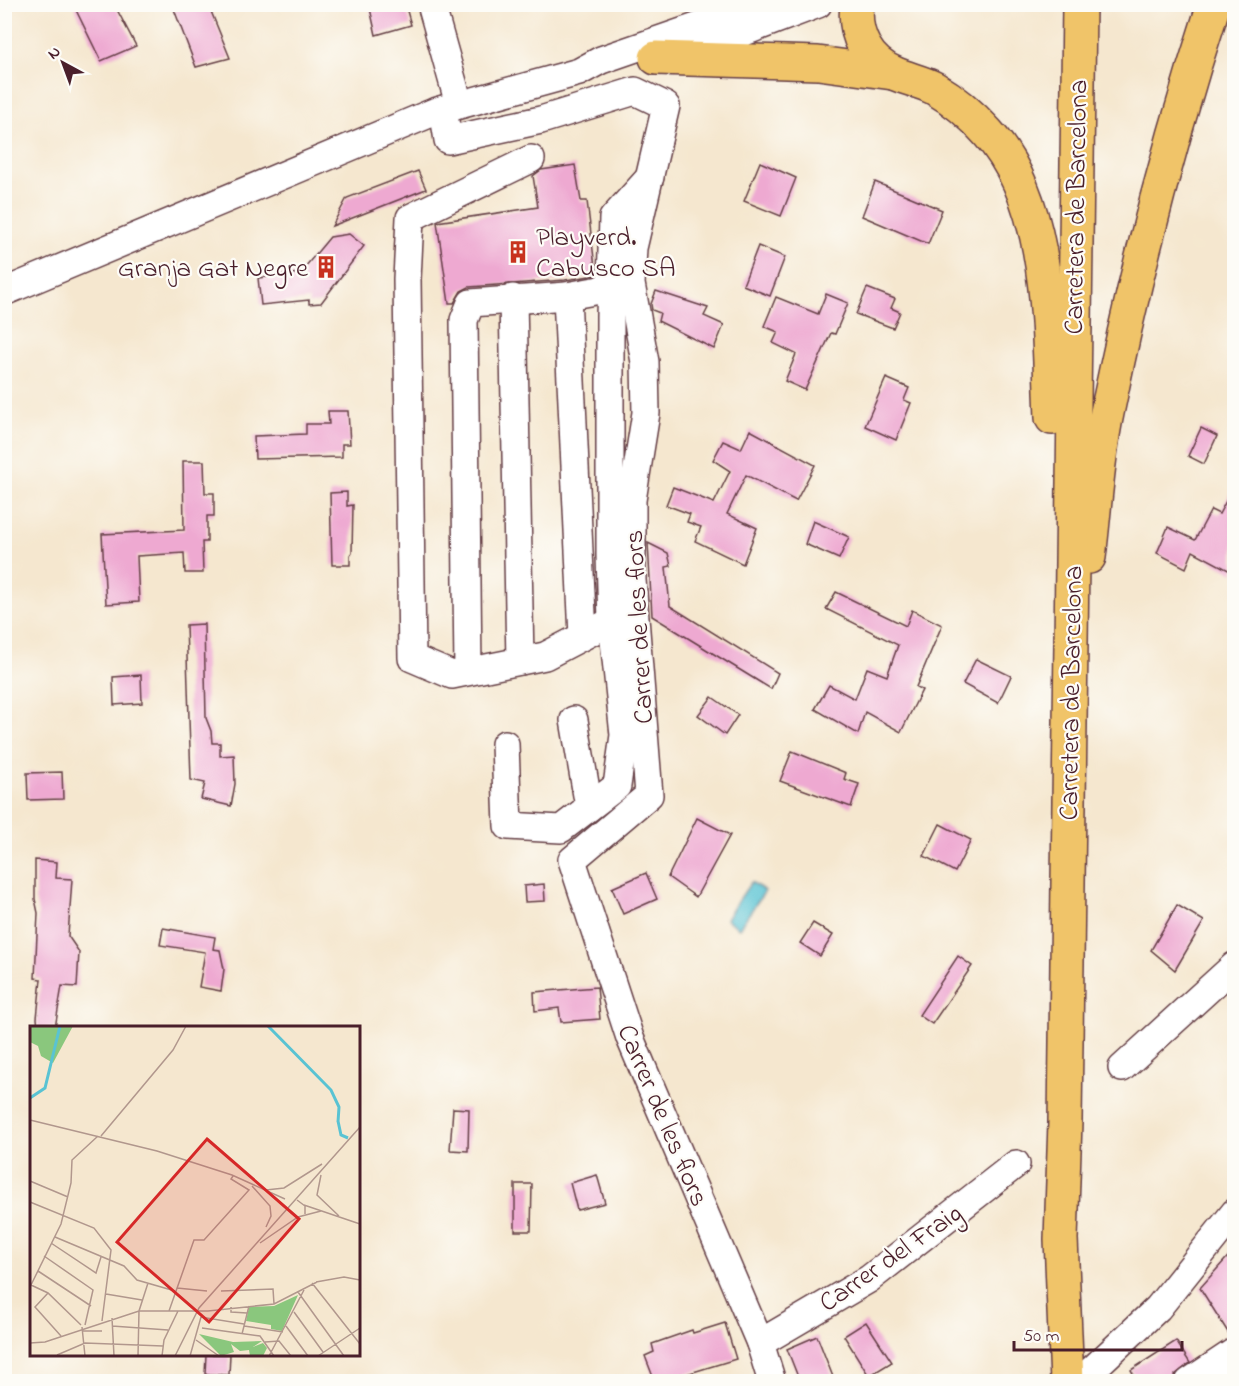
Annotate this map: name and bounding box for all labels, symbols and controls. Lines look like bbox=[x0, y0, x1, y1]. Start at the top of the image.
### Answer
north arrow bbox=[33, 33, 93, 93]
text: N bbox=[43, 40, 67, 66]
street label: Carretera de Barcelona bbox=[1056, 79, 1099, 335]
place label: Playverd. Cabusco SA bbox=[536, 219, 676, 289]
building icon: Playverd. Cabusco SA bbox=[505, 239, 531, 265]
place label: Granja Gat Negre bbox=[118, 250, 309, 289]
building icon: Granja Gat Negre bbox=[313, 254, 339, 280]
street label: Carrer de les flors bbox=[616, 529, 665, 725]
street label: Carretera de Barcelona bbox=[1051, 565, 1094, 821]
street label: Carrer de les flors bbox=[606, 1019, 718, 1213]
inset map bbox=[30, 1026, 360, 1356]
street label: Carrer del Fraig bbox=[812, 1195, 971, 1323]
scale bar bbox=[1014, 1314, 1182, 1352]
text: 50 m bbox=[1023, 1324, 1060, 1350]

